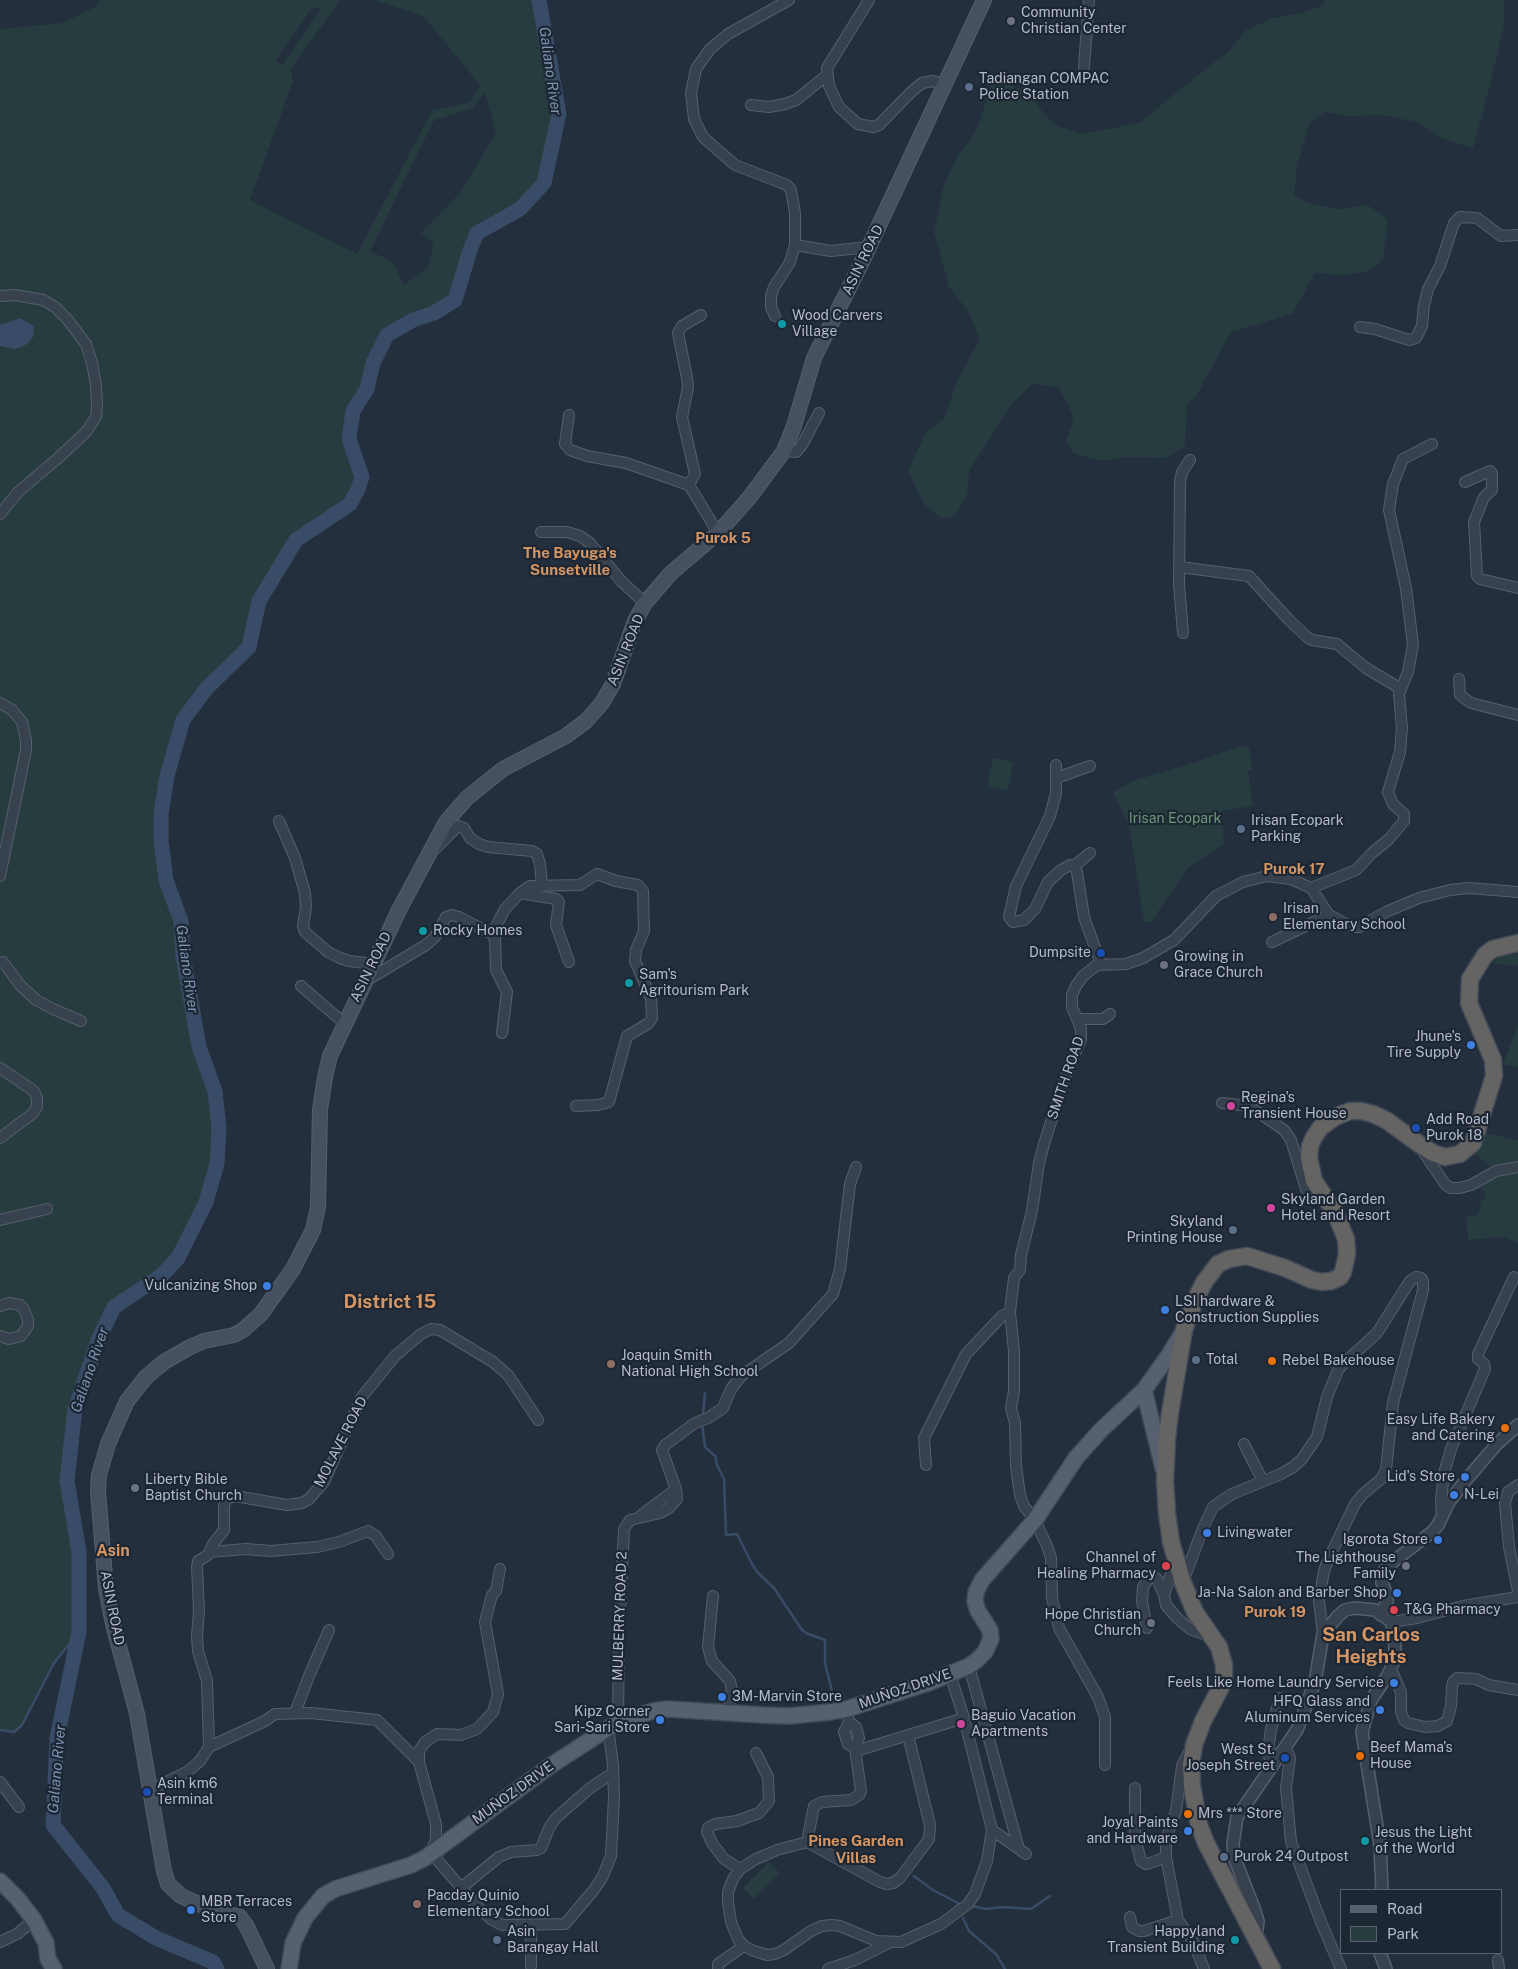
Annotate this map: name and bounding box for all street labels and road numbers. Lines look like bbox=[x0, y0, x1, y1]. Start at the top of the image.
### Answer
street label: ASIN ROAD bbox=[839, 222, 887, 298]
street label: ASIN ROAD bbox=[604, 612, 648, 688]
street label: ASIN ROAD bbox=[347, 929, 395, 1005]
street label: SMITH ROAD bbox=[1044, 1034, 1088, 1122]
street label: MOLAVE ROAD bbox=[311, 1394, 371, 1490]
street label: MULBERRY ROAD 2 bbox=[609, 1551, 631, 1681]
street label: ASIN ROAD bbox=[97, 1569, 127, 1647]
street label: MUÑOZ DRIVE bbox=[857, 1665, 953, 1713]
street label: MUÑOZ DRIVE bbox=[469, 1758, 557, 1828]

